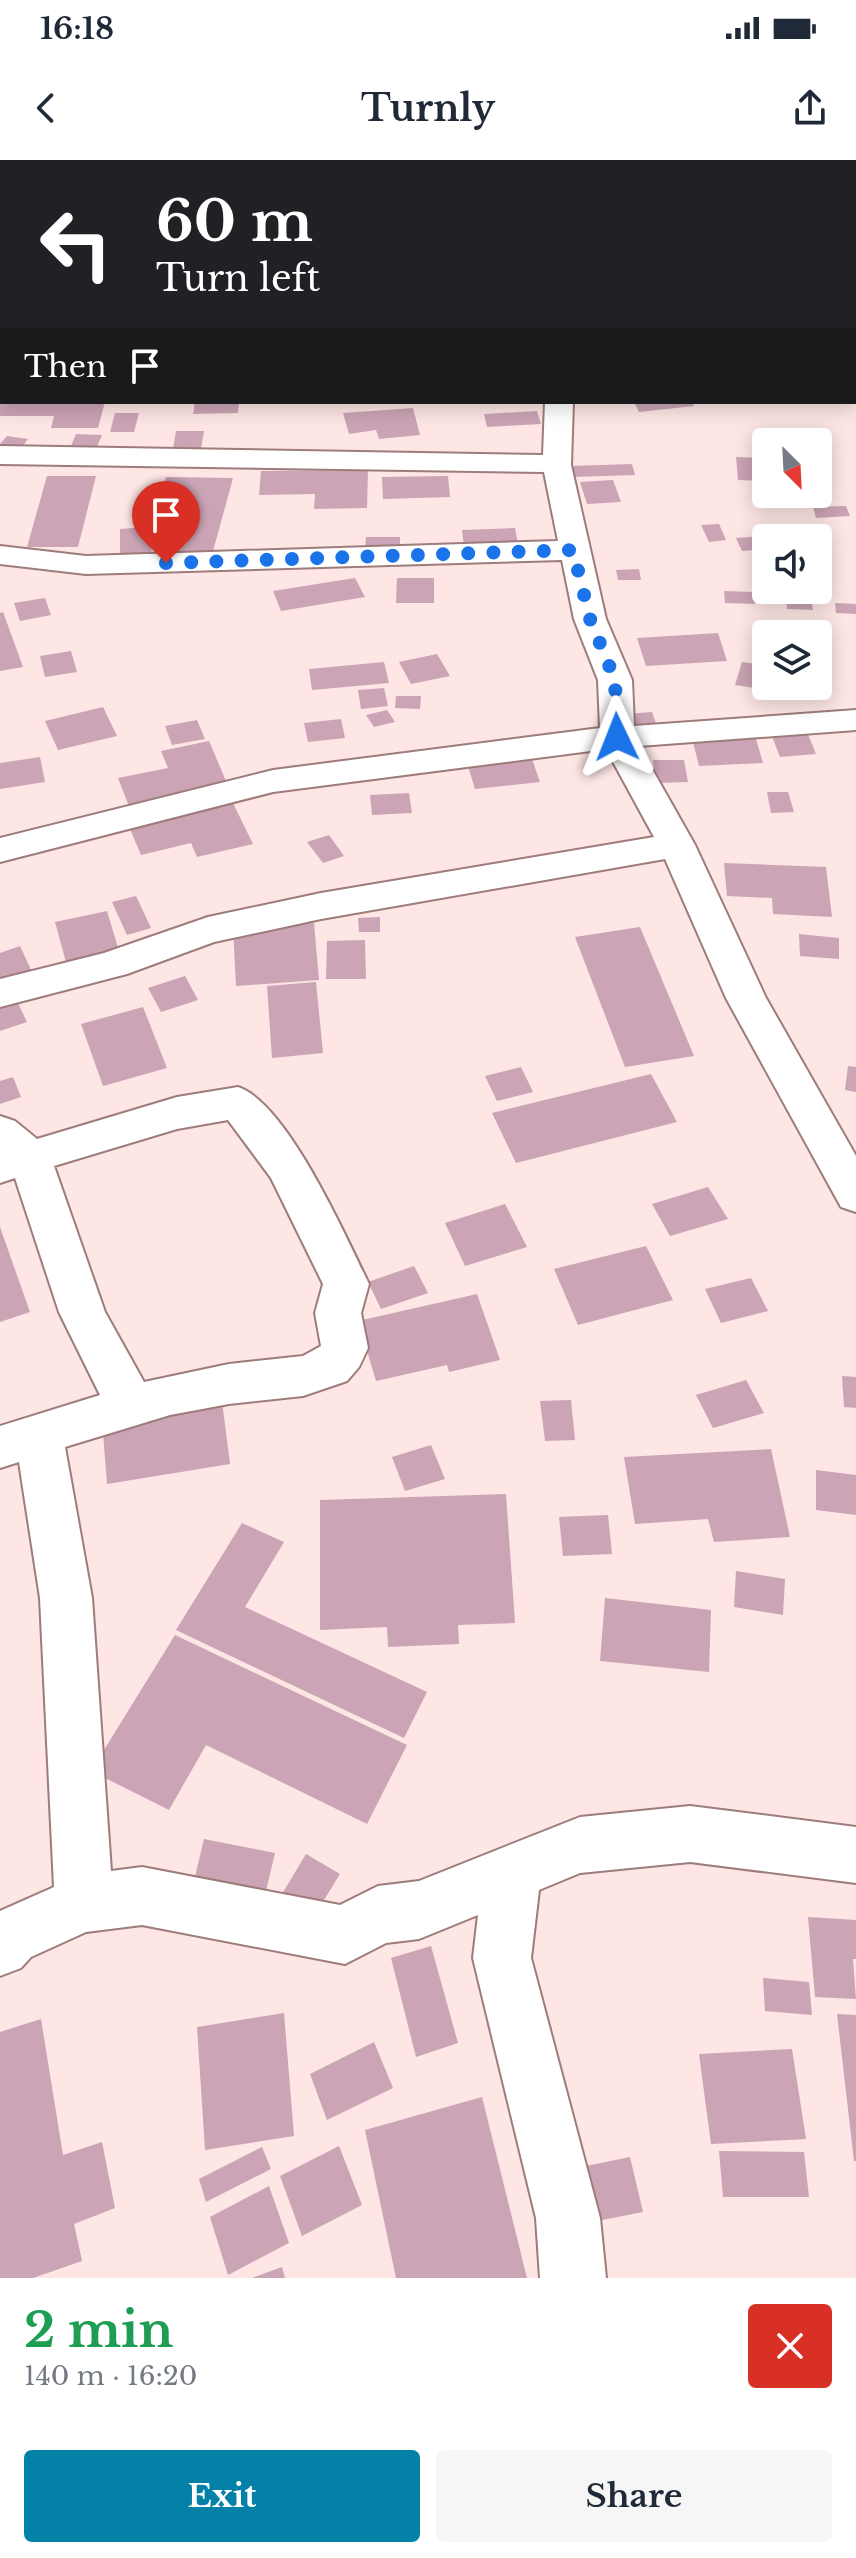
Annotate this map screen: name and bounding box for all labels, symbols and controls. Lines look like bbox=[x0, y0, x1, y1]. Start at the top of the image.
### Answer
text: 16:18 bbox=[40, 10, 114, 47]
icon: back bbox=[24, 86, 68, 130]
text: Turnly bbox=[361, 86, 495, 131]
icon: share bbox=[788, 86, 832, 130]
text: 60 m bbox=[156, 187, 313, 256]
icon: left bbox=[24, 192, 128, 296]
text: Turn left bbox=[156, 256, 320, 301]
icon: arrive bbox=[123, 344, 167, 388]
text: Then bbox=[24, 348, 107, 385]
north arrow bbox=[752, 428, 832, 508]
map controls bbox=[752, 428, 832, 700]
pin bbox=[132, 481, 200, 563]
icon: arrive bbox=[144, 493, 188, 537]
button: sound bbox=[752, 524, 832, 604]
button: layers bbox=[752, 620, 832, 700]
position arrow bbox=[575, 695, 659, 779]
text: 2 min bbox=[24, 2300, 173, 2360]
button: close bbox=[748, 2304, 832, 2388]
text: 140 m · 16:20 bbox=[24, 2360, 197, 2392]
button: Exit bbox=[24, 2450, 420, 2542]
button: Share bbox=[436, 2450, 832, 2542]

